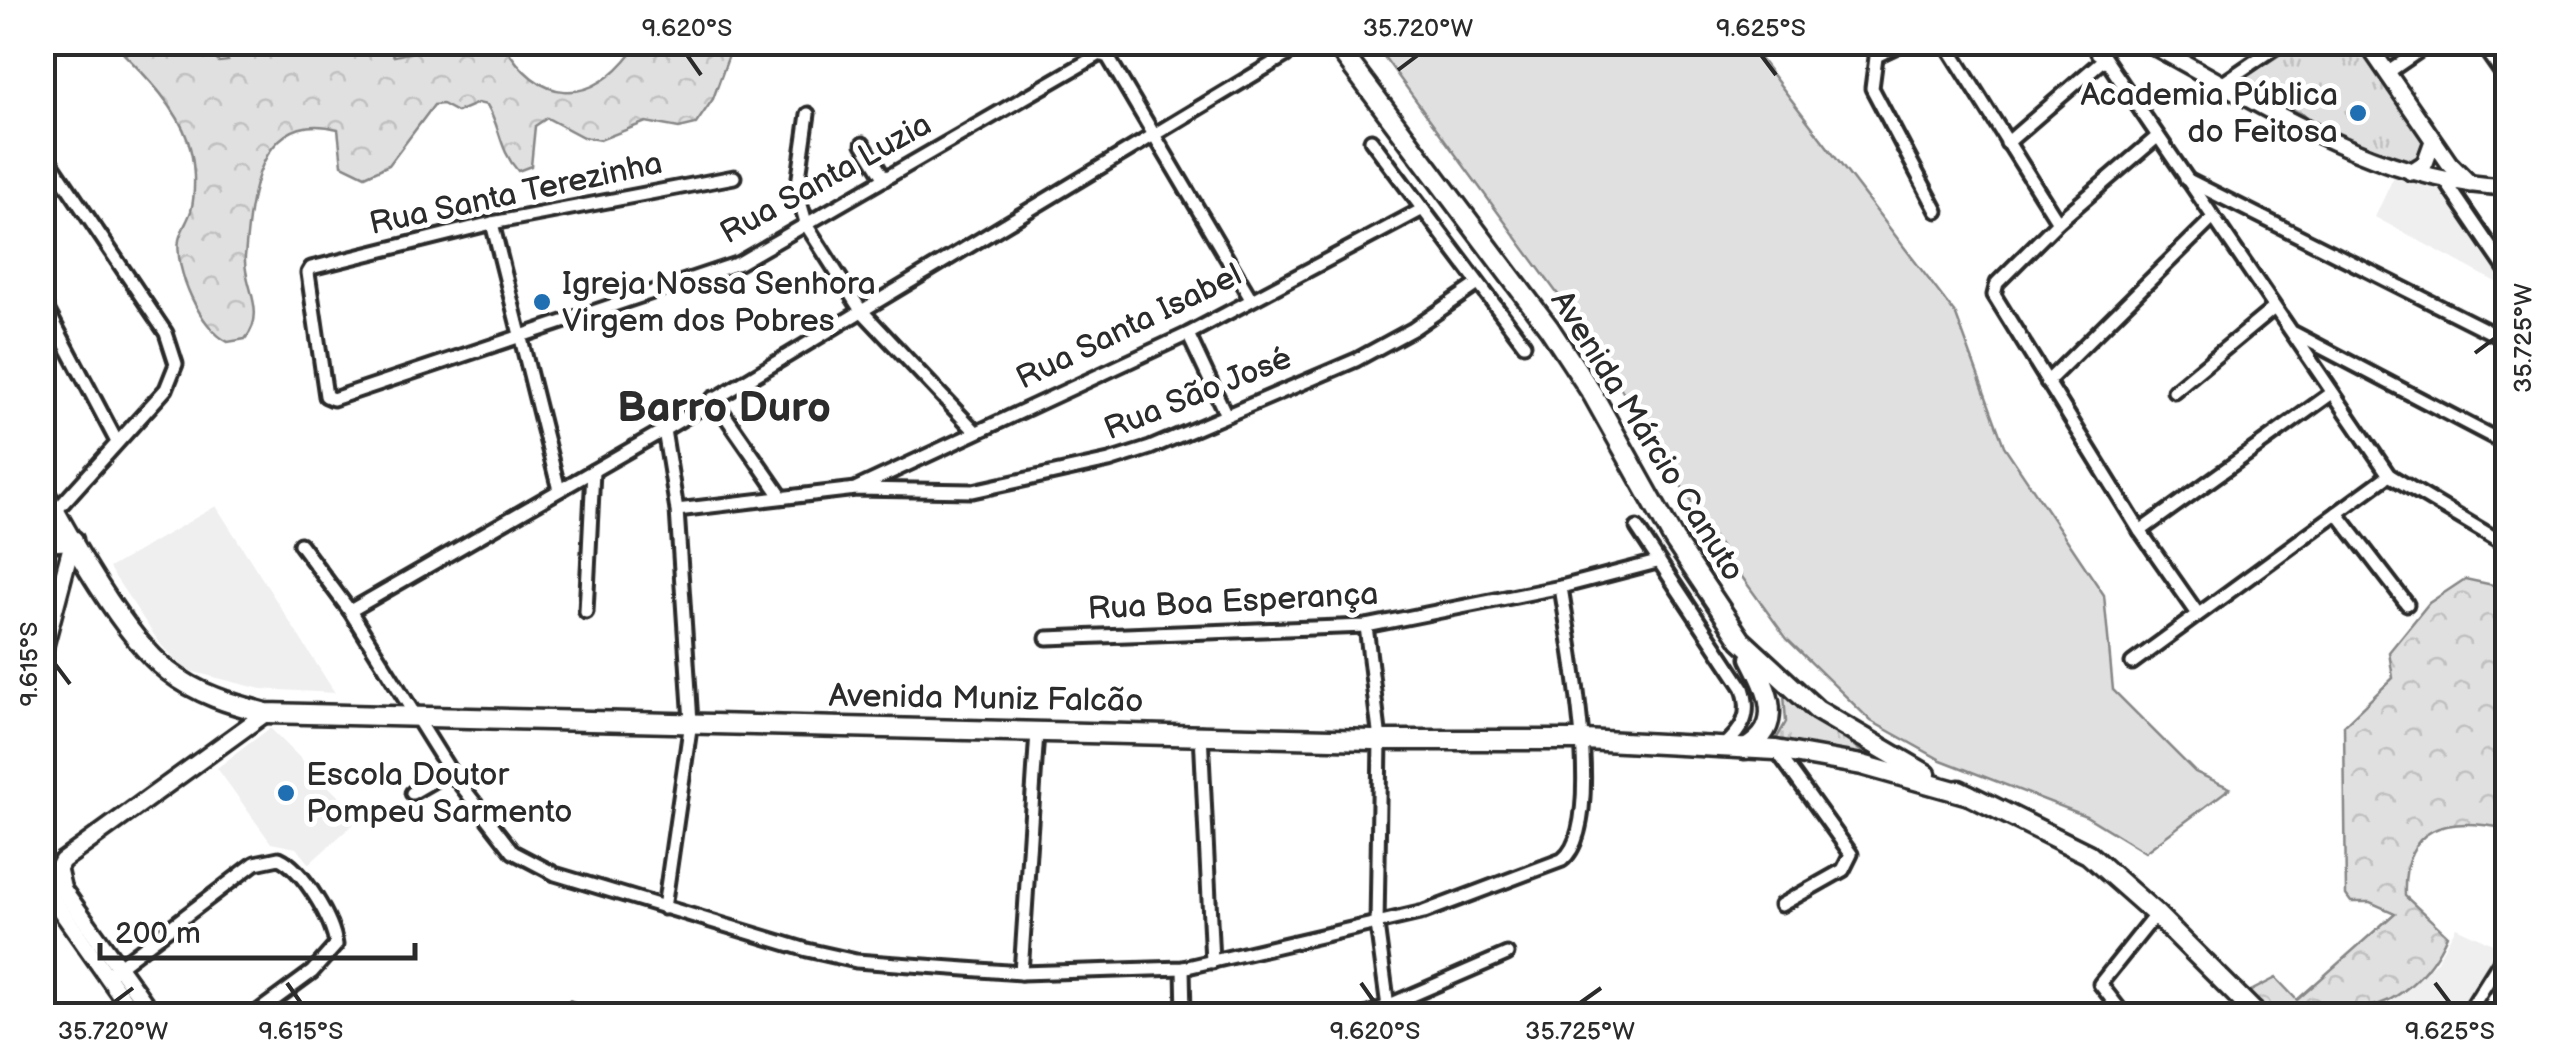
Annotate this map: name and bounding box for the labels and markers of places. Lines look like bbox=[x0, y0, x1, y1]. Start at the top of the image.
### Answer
place label: Academia Pública do Feitosa bbox=[2080, 76, 2338, 152]
marker: Academia Pública do Feitosa bbox=[2347, 102, 2369, 124]
place label: Igreja Nossa Senhora Virgem dos Pobres bbox=[562, 265, 876, 341]
marker: Igreja Nossa Senhora Virgem dos Pobres bbox=[531, 291, 553, 313]
place label: Escola Doutor Pompeu Sarmento bbox=[306, 756, 572, 832]
marker: Escola Doutor Pompeu Sarmento bbox=[275, 782, 297, 804]

